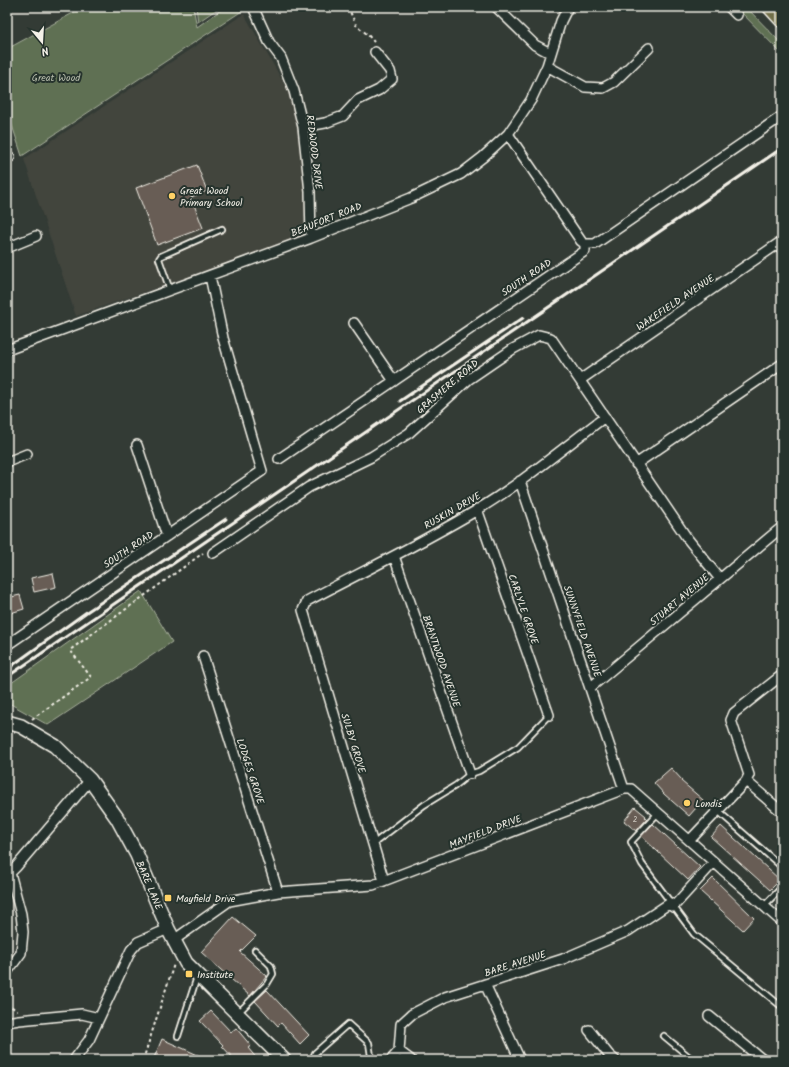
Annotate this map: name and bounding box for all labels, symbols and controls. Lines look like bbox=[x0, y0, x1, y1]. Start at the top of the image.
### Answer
north arrow bbox=[22, 22, 62, 62]
text: N bbox=[39, 41, 51, 60]
park label: Great Wood bbox=[32, 70, 81, 86]
street label: REDWOOD DRIVE bbox=[301, 114, 327, 192]
place label: Great Wood Primary School bbox=[180, 183, 243, 211]
marker: Great Wood Primary School bbox=[167, 191, 177, 201]
street label: BEAUFORT ROAD bbox=[288, 198, 365, 241]
street label: SOUTH ROAD bbox=[498, 255, 556, 301]
street label: WAKEFIELD AVENUE bbox=[633, 270, 719, 335]
street label: GRASMERE ROAD bbox=[413, 355, 483, 418]
street label: RUSKIN DRIVE bbox=[421, 487, 485, 534]
street label: SOUTH ROAD bbox=[100, 527, 158, 573]
street label: STUART AVENUE bbox=[646, 569, 714, 630]
street label: CARLYLE GROVE bbox=[503, 572, 543, 648]
street label: SUNNYFIELD AVENUE bbox=[559, 583, 606, 681]
street label: BRANTWOOD AVENUE bbox=[418, 613, 465, 711]
street label: SULBY GROVE bbox=[336, 711, 370, 776]
street label: LODGES GROVE bbox=[232, 736, 269, 807]
place label: Londis bbox=[695, 796, 723, 812]
marker: Londis bbox=[682, 798, 692, 808]
street label: MAYFIELD DRIVE bbox=[447, 810, 525, 853]
house number: 2 bbox=[633, 813, 638, 826]
street label: BARE LANE bbox=[131, 858, 167, 914]
place label: Mayfield Drive bbox=[176, 891, 236, 907]
marker: Mayfield Drive bbox=[163, 893, 173, 903]
street label: BARE AVENUE bbox=[482, 946, 549, 981]
place label: Institute bbox=[197, 967, 233, 983]
marker: Institute bbox=[184, 969, 194, 979]

